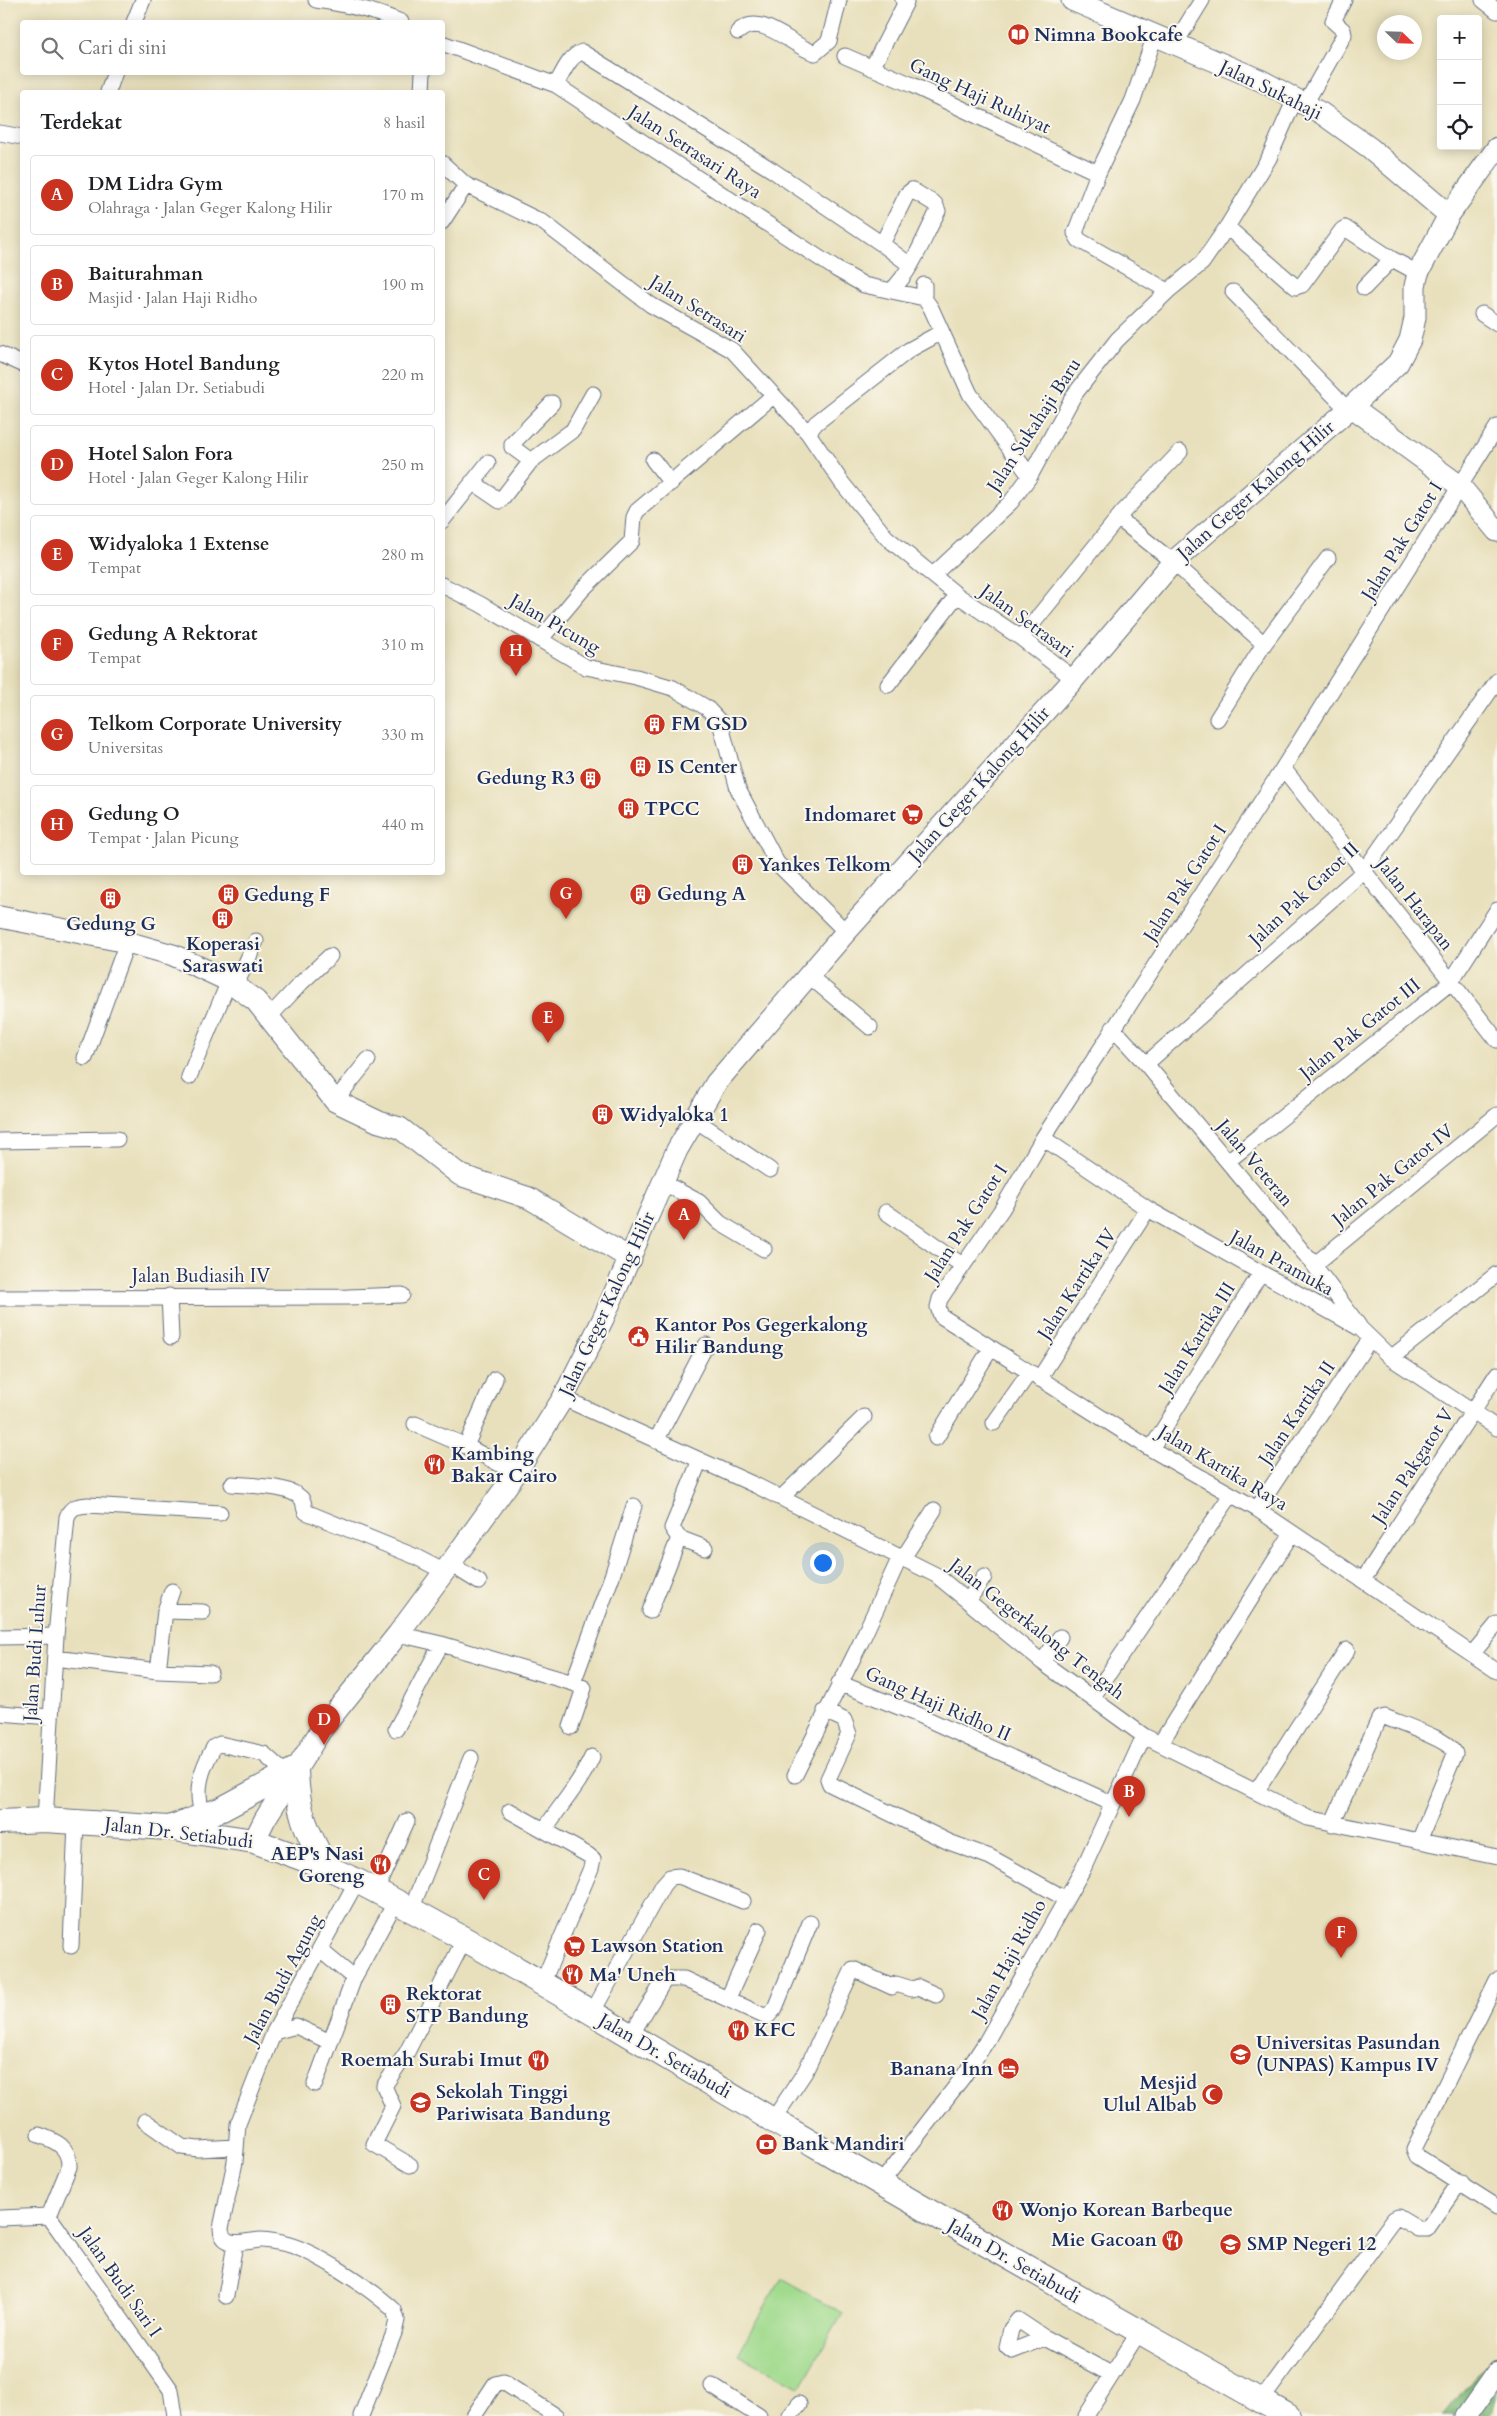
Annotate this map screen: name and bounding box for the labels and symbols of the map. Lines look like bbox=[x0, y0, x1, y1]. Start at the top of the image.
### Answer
north arrow bbox=[1377, 15, 1422, 60]
place label: Nimna Bookcafe bbox=[1034, 22, 1183, 48]
library icon: Nimna Bookcafe bbox=[1006, 23, 1030, 47]
street label: Gang Haji Ruhiyat bbox=[905, 52, 1055, 140]
street label: Jalan Sukahaji bbox=[1213, 53, 1327, 126]
street label: Jalan Setrasari Raya bbox=[621, 97, 767, 205]
street label: Jalan Setrasari bbox=[642, 267, 751, 349]
street label: Jalan Sukahaji Baru bbox=[979, 353, 1087, 500]
street label: Jalan Geger Kalong Hilir bbox=[1169, 414, 1340, 568]
street label: Jalan Pak Gatot I bbox=[1354, 477, 1449, 608]
street label: Jalan Setrasari bbox=[973, 576, 1079, 664]
street label: Jalan Picung bbox=[502, 586, 605, 661]
pin: H bbox=[500, 635, 532, 676]
street label: Jalan Geger Kalong Hilir bbox=[900, 701, 1056, 870]
place label: FM GSD bbox=[671, 711, 748, 737]
building icon: FM GSD bbox=[643, 712, 667, 736]
place label: IS Center bbox=[657, 754, 738, 780]
building icon: IS Center bbox=[629, 755, 653, 779]
place label: Gedung R3 bbox=[477, 765, 575, 791]
building icon: Gedung R3 bbox=[579, 766, 603, 790]
place label: TPCC bbox=[644, 796, 700, 822]
building icon: TPCC bbox=[616, 797, 640, 821]
place label: Indomaret bbox=[804, 802, 896, 828]
supermarket icon: Indomaret bbox=[900, 803, 924, 827]
street label: Jalan Pak Gatot I bbox=[1136, 819, 1233, 949]
street label: Jalan Pak Gatot II bbox=[1241, 836, 1365, 954]
street label: Jalan Harapan bbox=[1368, 850, 1460, 956]
place label: Yankes Telkom bbox=[758, 852, 891, 878]
building icon: Yankes Telkom bbox=[730, 853, 754, 877]
pin: G bbox=[550, 878, 582, 919]
place label: Gedung A bbox=[657, 881, 747, 907]
place label: Gedung F bbox=[244, 882, 330, 908]
building icon: Gedung A bbox=[629, 882, 653, 906]
building icon: Gedung F bbox=[216, 883, 240, 907]
building icon: Gedung G bbox=[99, 886, 123, 910]
building icon: Koperasi Saraswati bbox=[211, 906, 235, 930]
place label: Gedung G bbox=[66, 911, 156, 937]
place label: Koperasi Saraswati bbox=[182, 931, 264, 979]
street label: Jalan Pak Gatot III bbox=[1292, 972, 1426, 1088]
pin: E bbox=[532, 1002, 564, 1043]
place label: Widyaloka 1 bbox=[618, 1102, 729, 1128]
building icon: Widyaloka 1 bbox=[591, 1103, 615, 1127]
street label: Jalan Veteran bbox=[1209, 1111, 1299, 1212]
street label: Jalan Pak Gatot IV bbox=[1324, 1118, 1459, 1234]
street label: Jalan Pak Gatot I bbox=[917, 1159, 1014, 1289]
pin: A bbox=[668, 1199, 700, 1240]
street label: Jalan Geger Kalong Hilir bbox=[551, 1207, 661, 1403]
street label: Jalan Pramuka bbox=[1223, 1222, 1339, 1302]
street label: Jalan Kartika IV bbox=[1030, 1223, 1123, 1347]
street label: Jalan Budiasih IV bbox=[129, 1263, 270, 1289]
street label: Jalan Kartika III bbox=[1151, 1277, 1242, 1401]
place label: Kantor Pos Gegerkalong Hilir Bandung bbox=[655, 1312, 868, 1360]
public building icon: Kantor Pos Gegerkalong Hilir Bandung bbox=[627, 1324, 651, 1348]
street label: Jalan Kartika II bbox=[1251, 1356, 1342, 1473]
street label: Jalan Pakgatot V bbox=[1364, 1403, 1460, 1532]
street label: Jalan Kartika Raya bbox=[1151, 1417, 1293, 1517]
place label: Kambing Bakar Cairo bbox=[451, 1441, 557, 1489]
restaurant icon: Kambing Bakar Cairo bbox=[423, 1453, 447, 1477]
your location bbox=[810, 1550, 836, 1576]
street label: Jalan Gegerkalong Tengah bbox=[941, 1550, 1131, 1706]
street label: Jalan Budi Luhur bbox=[17, 1584, 53, 1725]
street label: Gang Haji Ridho II bbox=[861, 1660, 1015, 1748]
pin: D bbox=[308, 1704, 340, 1745]
pin: B bbox=[1113, 1776, 1145, 1817]
street label: Jalan Dr. Setiabudi bbox=[100, 1811, 255, 1855]
place label: AEP's Nasi Goreng bbox=[271, 1841, 365, 1889]
restaurant icon: AEP's Nasi Goreng bbox=[368, 1853, 392, 1877]
pin: C bbox=[468, 1859, 500, 1900]
street label: Jalan Haji Ridho bbox=[964, 1895, 1053, 2026]
street label: Jalan Budi Agung bbox=[236, 1909, 328, 2051]
pin: F bbox=[1325, 1917, 1357, 1958]
place label: Lawson Station bbox=[591, 1933, 724, 1959]
supermarket icon: Lawson Station bbox=[563, 1934, 587, 1958]
place label: Ma' Uneh bbox=[589, 1962, 676, 1988]
restaurant icon: Ma' Uneh bbox=[561, 1963, 585, 1987]
place label: Rektorat STP Bandung bbox=[406, 1981, 529, 2029]
building icon: Rektorat STP Bandung bbox=[378, 1993, 402, 2017]
street label: Jalan Dr. Setiabudi bbox=[591, 2006, 736, 2105]
place label: KFC bbox=[754, 2017, 796, 2043]
restaurant icon: KFC bbox=[726, 2018, 750, 2042]
place label: Universitas Pasundan (UNPAS) Kampus IV bbox=[1256, 2030, 1441, 2078]
school or university icon: Universitas Pasundan (UNPAS) Kampus IV bbox=[1228, 2042, 1252, 2066]
place label: Roemah Surabi Imut bbox=[341, 2047, 522, 2073]
restaurant icon: Roemah Surabi Imut bbox=[526, 2048, 550, 2072]
place label: Banana Inn bbox=[890, 2056, 994, 2082]
hotel icon: Banana Inn bbox=[997, 2057, 1021, 2081]
place label: Mesjid Ulul Albab bbox=[1103, 2070, 1197, 2118]
place label: Sekolah Tinggi Pariwisata Bandung bbox=[436, 2079, 611, 2127]
mosque icon: Mesjid Ulul Albab bbox=[1201, 2082, 1225, 2106]
school or university icon: Sekolah Tinggi Pariwisata Bandung bbox=[408, 2091, 432, 2115]
place label: Bank Mandiri bbox=[782, 2131, 904, 2157]
bank icon: Bank Mandiri bbox=[754, 2132, 778, 2156]
place label: Wonjo Korean Barbeque bbox=[1018, 2197, 1233, 2223]
restaurant icon: Wonjo Korean Barbeque bbox=[991, 2198, 1015, 2222]
street label: Jalan Dr. Setiabudi bbox=[940, 2211, 1085, 2310]
street label: Jalan Budi Sari I bbox=[71, 2219, 168, 2342]
place label: Mie Gacoan bbox=[1051, 2227, 1158, 2253]
restaurant icon: Mie Gacoan bbox=[1161, 2228, 1185, 2252]
place label: SMP Negeri 12 bbox=[1247, 2231, 1377, 2257]
school or university icon: SMP Negeri 12 bbox=[1219, 2232, 1243, 2256]

